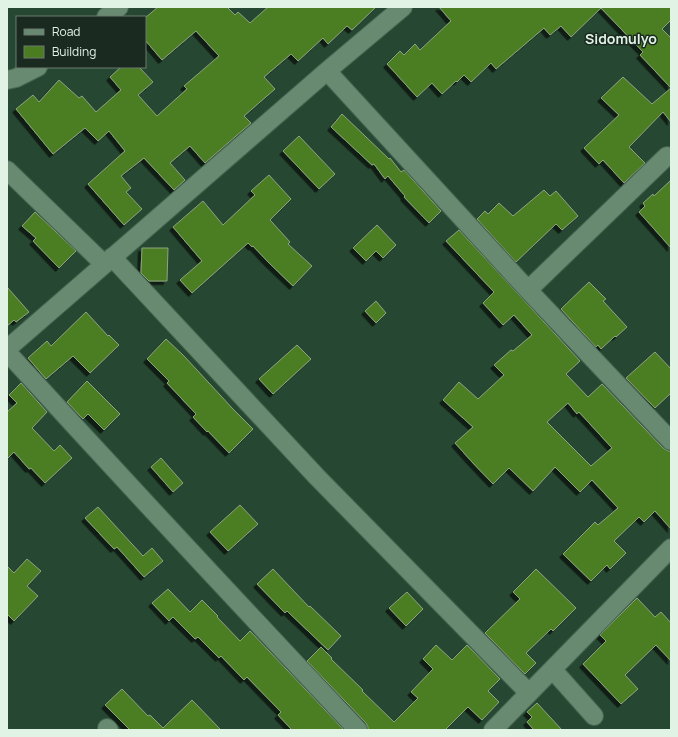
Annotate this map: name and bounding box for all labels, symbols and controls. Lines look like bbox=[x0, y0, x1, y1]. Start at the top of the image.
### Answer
legend bbox=[16, 16, 146, 68]
text: Road bbox=[52, 23, 80, 40]
district label: Sidomulyo bbox=[585, 29, 657, 48]
text: Building bbox=[52, 43, 96, 60]

